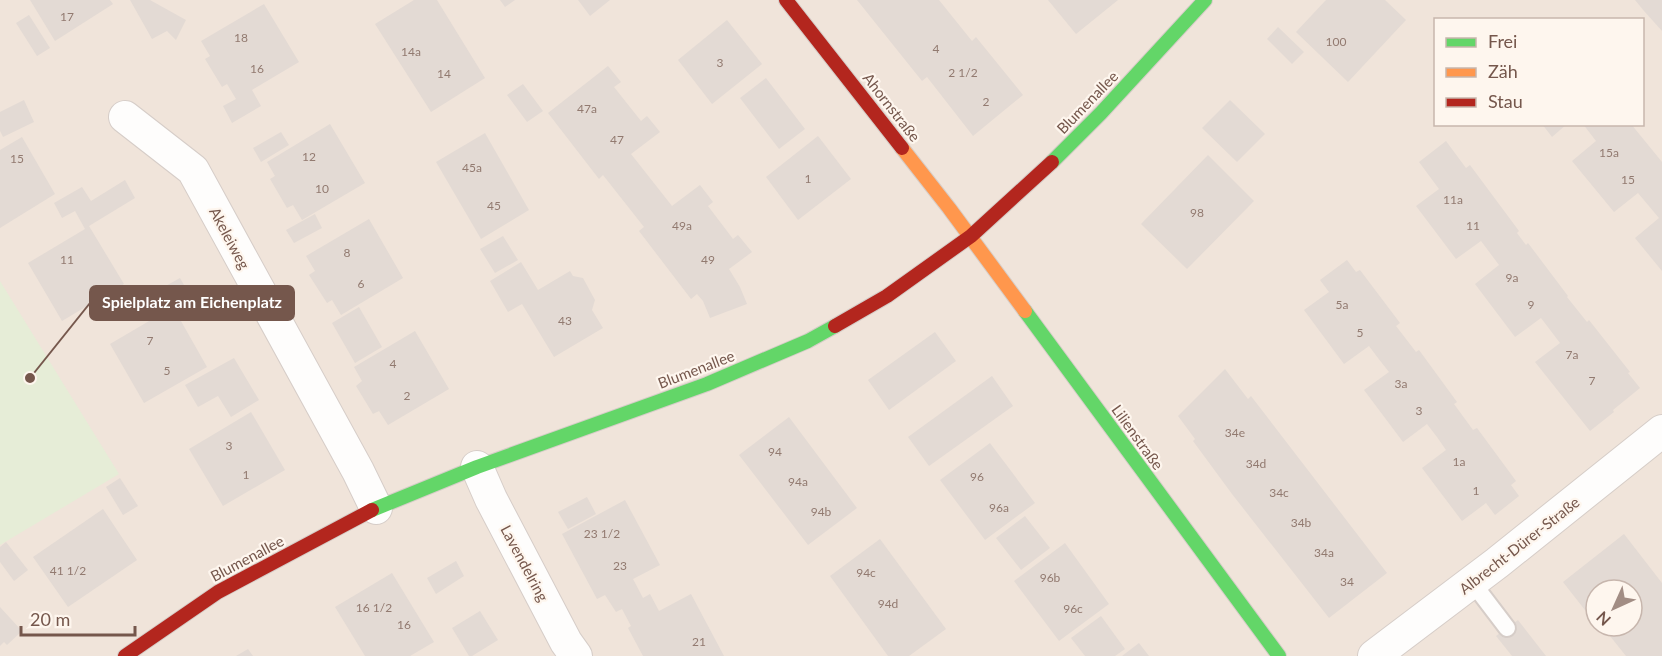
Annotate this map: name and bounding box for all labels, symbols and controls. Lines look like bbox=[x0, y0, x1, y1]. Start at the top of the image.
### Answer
house number: 17 bbox=[60, 9, 74, 24]
legend bbox=[1434, 18, 1644, 126]
house number: 18 bbox=[234, 30, 248, 45]
text: Frei bbox=[1488, 30, 1517, 52]
house number: 100 bbox=[1326, 34, 1346, 49]
house number: 4 bbox=[933, 41, 940, 56]
house number: 14a bbox=[401, 44, 421, 59]
house number: 3 bbox=[717, 55, 724, 70]
text: Zäh bbox=[1488, 60, 1518, 82]
house number: 16 bbox=[250, 61, 264, 76]
house number: 2 1/2 bbox=[948, 65, 978, 80]
house number: 14 bbox=[437, 66, 451, 81]
street label: Blumenallee bbox=[1053, 67, 1121, 137]
street label: Ahornstraße bbox=[860, 69, 924, 145]
text: Stau bbox=[1488, 90, 1523, 112]
house number: 2 bbox=[983, 94, 990, 109]
house number: 47a bbox=[577, 101, 597, 116]
house number: 47 bbox=[610, 132, 624, 147]
house number: 15a bbox=[1599, 145, 1619, 160]
house number: 12 bbox=[302, 149, 316, 164]
house number: 15 bbox=[10, 151, 24, 166]
house number: 45a bbox=[462, 160, 482, 175]
house number: 1 bbox=[805, 171, 812, 186]
house number: 15 bbox=[1621, 172, 1635, 187]
house number: 10 bbox=[315, 181, 329, 196]
house number: 11a bbox=[1443, 192, 1463, 207]
house number: 45 bbox=[487, 198, 501, 213]
street label: Akeleiweg bbox=[206, 204, 254, 272]
house number: 98 bbox=[1190, 205, 1204, 220]
house number: 49a bbox=[672, 218, 692, 233]
house number: 11 bbox=[1466, 218, 1480, 233]
house number: 8 bbox=[344, 245, 351, 260]
house number: 11 bbox=[60, 252, 74, 267]
house number: 49 bbox=[701, 252, 715, 267]
house number: 9a bbox=[1506, 270, 1518, 285]
house number: 6 bbox=[358, 276, 365, 291]
callout: Spielplatz am Eichenplatz bbox=[90, 286, 294, 320]
text: Spielplatz am Eichenplatz bbox=[102, 292, 282, 311]
house number: 5a bbox=[1336, 297, 1348, 312]
house number: 9 bbox=[1528, 297, 1535, 312]
house number: 43 bbox=[558, 313, 572, 328]
house number: 5 bbox=[1357, 325, 1364, 340]
house number: 7 bbox=[147, 333, 154, 348]
street label: Blumenallee bbox=[655, 346, 737, 392]
house number: 7a bbox=[1566, 347, 1578, 362]
house number: 4 bbox=[390, 356, 397, 371]
house number: 5 bbox=[164, 363, 171, 378]
house number: 7 bbox=[1589, 373, 1596, 388]
house number: 3a bbox=[1395, 376, 1407, 391]
house number: 2 bbox=[404, 388, 411, 403]
street label: Lilienstraße bbox=[1108, 401, 1168, 473]
house number: 3 bbox=[1416, 403, 1423, 418]
house number: 34e bbox=[1225, 425, 1245, 440]
house number: 3 bbox=[226, 438, 233, 453]
house number: 94 bbox=[768, 444, 782, 459]
house number: 1a bbox=[1453, 454, 1465, 469]
house number: 34d bbox=[1246, 456, 1266, 471]
house number: 1 bbox=[243, 467, 250, 482]
house number: 96 bbox=[970, 469, 984, 484]
house number: 94a bbox=[788, 474, 808, 489]
house number: 1 bbox=[1473, 483, 1480, 498]
house number: 34c bbox=[1269, 485, 1289, 500]
street label: Albrecht-Dürer-Straße bbox=[1455, 492, 1583, 598]
house number: 96a bbox=[989, 500, 1009, 515]
house number: 94b bbox=[811, 504, 832, 519]
house number: 34b bbox=[1291, 515, 1312, 530]
street label: Lavendelring bbox=[497, 522, 553, 604]
house number: 23 1/2 bbox=[584, 526, 620, 541]
street label: Blumenallee bbox=[207, 531, 287, 585]
house number: 34a bbox=[1314, 545, 1334, 560]
house number: 23 bbox=[613, 558, 627, 573]
house number: 41 1/2 bbox=[50, 563, 86, 578]
house number: 94c bbox=[856, 565, 876, 580]
house number: 96b bbox=[1040, 570, 1061, 585]
house number: 34 bbox=[1340, 574, 1354, 589]
north arrow bbox=[1584, 578, 1644, 638]
house number: 94d bbox=[878, 596, 898, 611]
scale bar bbox=[21, 599, 135, 637]
house number: 16 1/2 bbox=[356, 600, 392, 615]
house number: 96c bbox=[1063, 601, 1083, 616]
text: 20 m bbox=[30, 608, 70, 630]
text: N bbox=[1592, 608, 1614, 630]
house number: 16 bbox=[397, 617, 411, 632]
house number: 21 bbox=[692, 634, 706, 649]

